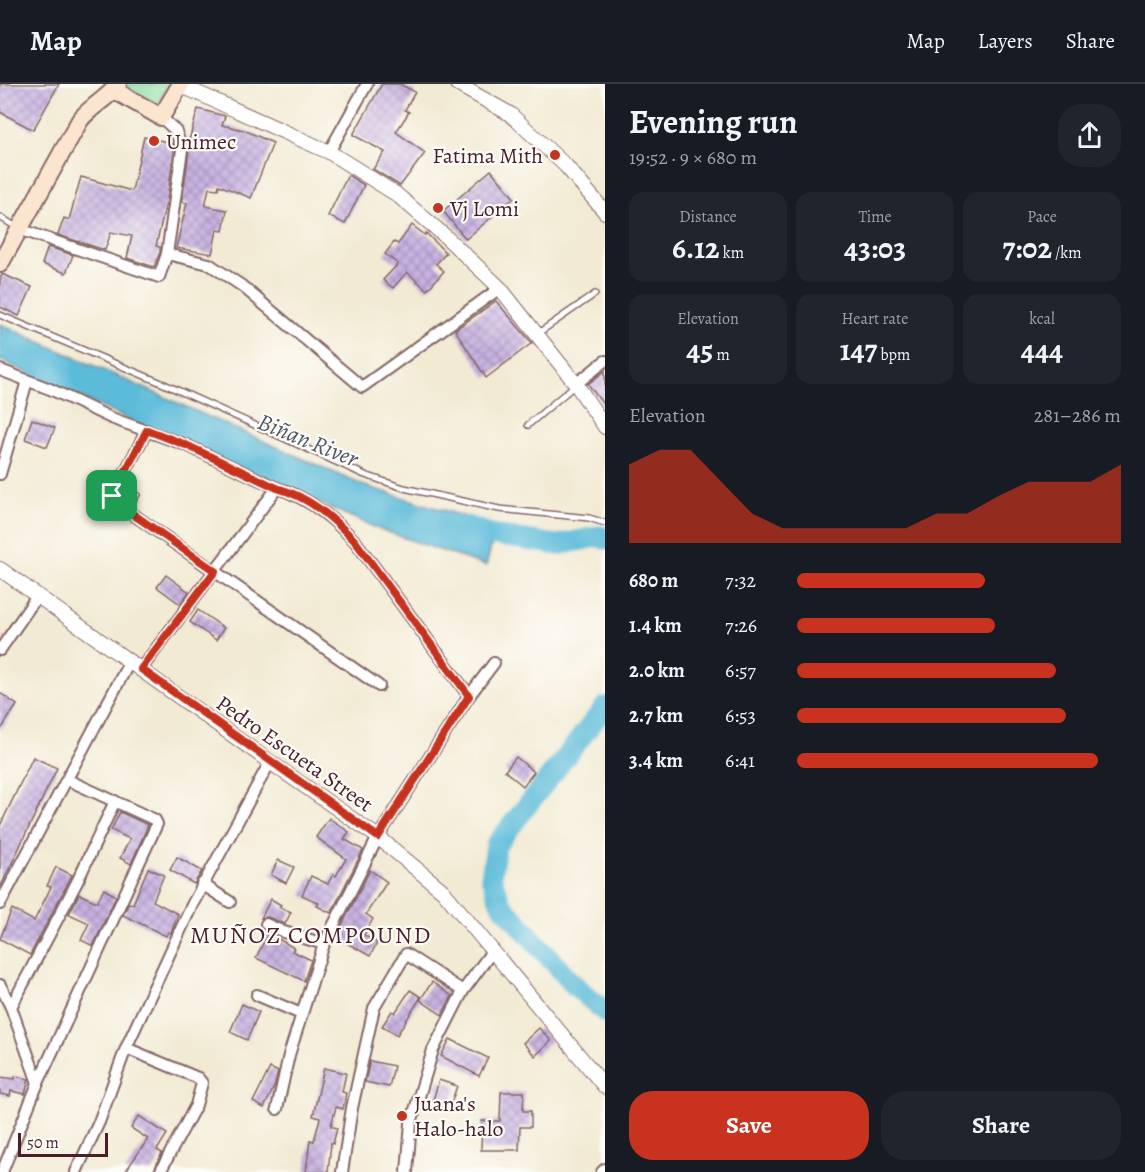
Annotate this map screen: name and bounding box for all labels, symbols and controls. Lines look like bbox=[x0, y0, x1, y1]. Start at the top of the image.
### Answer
text: Map bbox=[30, 22, 82, 60]
text: Map bbox=[906, 27, 945, 55]
text: Layers bbox=[978, 27, 1033, 55]
text: Share bbox=[1066, 27, 1115, 55]
text: Evening run bbox=[629, 99, 798, 144]
button: share bbox=[1058, 104, 1121, 167]
place label: Unimec bbox=[166, 127, 236, 157]
marker: Unimec bbox=[147, 134, 161, 148]
place label: Fatima Mith bbox=[432, 141, 543, 171]
text: 19:52 · 9 × 680 m bbox=[629, 144, 757, 171]
marker: Fatima Mith bbox=[548, 148, 562, 162]
place label: Vj Lomi bbox=[449, 194, 519, 224]
marker: Vj Lomi bbox=[431, 201, 445, 215]
text: Distance bbox=[679, 206, 737, 228]
text: Time bbox=[858, 206, 892, 228]
text: Pace bbox=[1027, 206, 1057, 228]
text: 6.12 bbox=[672, 228, 720, 268]
text: 43:03 bbox=[844, 228, 906, 268]
text: 7:02 bbox=[1002, 228, 1052, 268]
text: km bbox=[720, 242, 744, 264]
text: /km bbox=[1052, 242, 1082, 264]
text: Elevation bbox=[677, 308, 739, 330]
text: Heart rate bbox=[842, 308, 908, 330]
text: kcal bbox=[1029, 308, 1055, 330]
text: 45 bbox=[686, 330, 713, 370]
text: 147 bbox=[840, 330, 877, 370]
text: 444 bbox=[1021, 330, 1063, 370]
text: m bbox=[713, 344, 730, 366]
text: bpm bbox=[877, 344, 910, 366]
text: Elevation bbox=[629, 402, 706, 429]
text: 281–286 m bbox=[1034, 402, 1121, 429]
water label: Biñan River bbox=[253, 405, 364, 475]
pin bbox=[86, 470, 137, 521]
icon: arrive bbox=[95, 479, 128, 512]
text: 680 m bbox=[629, 567, 678, 594]
text: 7:32 bbox=[725, 567, 756, 594]
text: 1.4 km bbox=[629, 612, 682, 639]
text: 7:26 bbox=[725, 612, 757, 639]
text: 2.0 km bbox=[629, 657, 685, 684]
text: 6:57 bbox=[725, 657, 756, 684]
street label: Pedro Escueta Street bbox=[210, 688, 379, 819]
text: 2.7 km bbox=[629, 702, 683, 729]
text: 6:53 bbox=[725, 702, 756, 729]
text: 3.4 km bbox=[629, 747, 683, 774]
text: 6:41 bbox=[725, 747, 755, 774]
district label: MUÑOZ COMPOUND bbox=[190, 919, 432, 951]
place label: Juana's Halo-halo bbox=[414, 1089, 503, 1144]
button: Save bbox=[629, 1091, 869, 1160]
button: Share bbox=[881, 1091, 1121, 1160]
marker: Juana's Halo-halo bbox=[395, 1109, 409, 1123]
scale bar bbox=[18, 1130, 108, 1158]
text: 50 m bbox=[27, 1132, 59, 1154]

